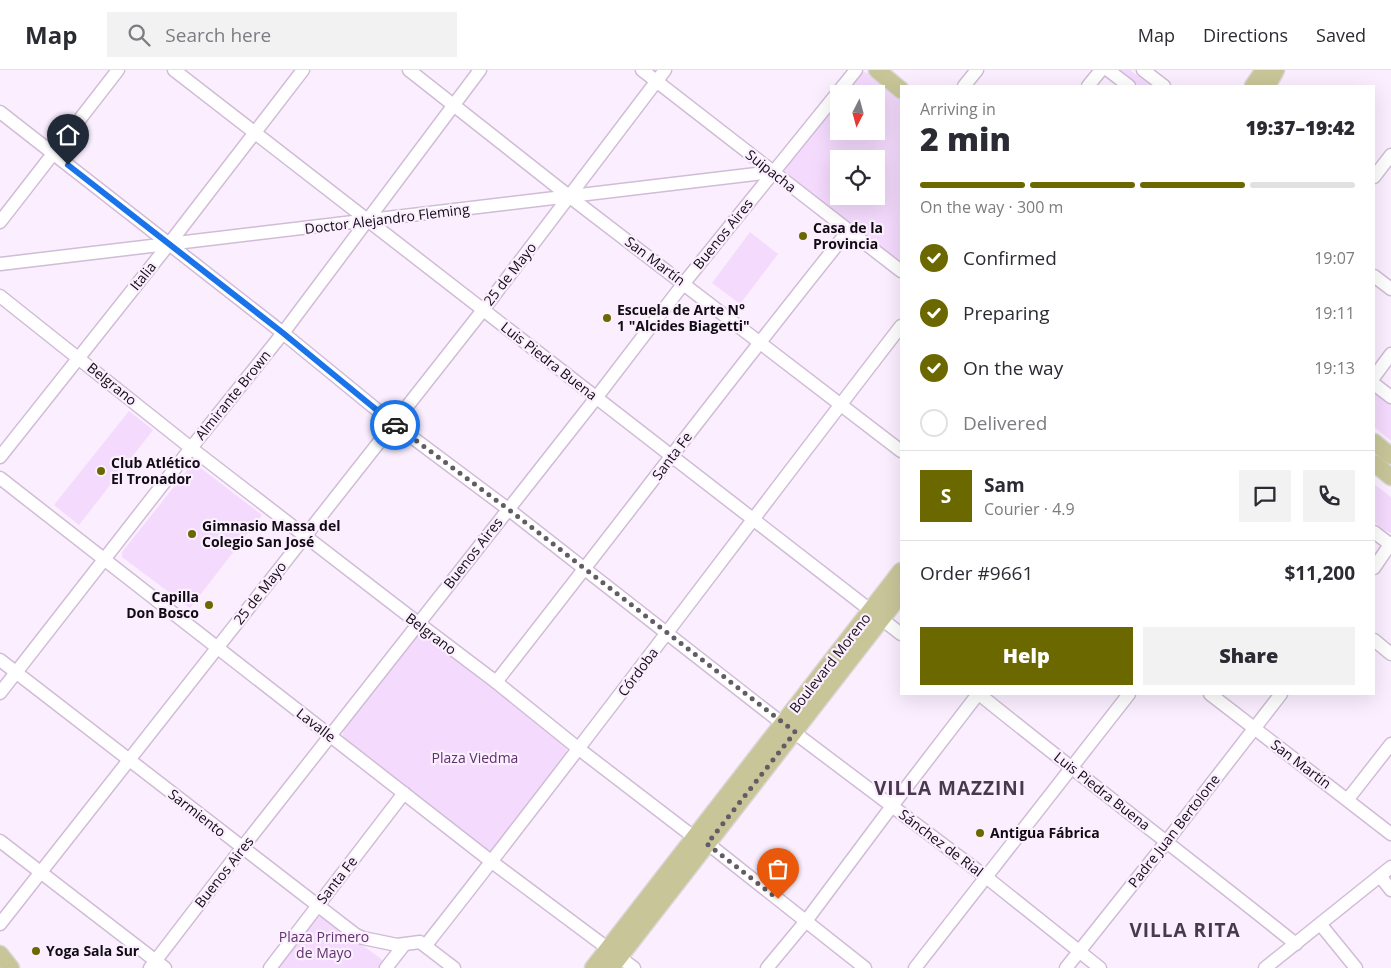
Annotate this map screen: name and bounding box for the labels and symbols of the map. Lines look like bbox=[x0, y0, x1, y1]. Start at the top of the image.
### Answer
north arrow bbox=[830, 85, 885, 140]
pin bbox=[47, 114, 89, 165]
street label: Suipacha bbox=[742, 145, 800, 196]
street label: Buenos Aires bbox=[688, 194, 757, 273]
street label: Doctor Alejandro Fleming bbox=[303, 199, 471, 238]
place label: Casa de la Provincia bbox=[813, 218, 883, 253]
marker: Casa de la Provincia bbox=[797, 230, 809, 242]
street label: San Martín bbox=[621, 232, 689, 290]
street label: 25 de Mayo bbox=[479, 238, 540, 309]
street label: Italia bbox=[125, 257, 160, 294]
place label: Escuela de Arte N° 1 "Alcides Biagetti" bbox=[617, 300, 750, 335]
marker: Escuela de Arte N° 1 "Alcides Biagetti" bbox=[601, 312, 613, 324]
street label: Luis Piedra Buena bbox=[497, 317, 601, 404]
street label: Almirante Brown bbox=[191, 346, 275, 443]
street label: Belgrano bbox=[84, 358, 141, 409]
courier bbox=[370, 400, 420, 450]
street label: Santa Fe bbox=[647, 428, 696, 484]
place label: Club Atlético El Tronador bbox=[111, 453, 201, 488]
marker: Club Atlético El Tronador bbox=[95, 465, 107, 477]
street label: Buenos Aires bbox=[439, 513, 507, 592]
place label: Gimnasio Massa del Colegio San José bbox=[202, 516, 340, 551]
marker: Gimnasio Massa del Colegio San José bbox=[186, 528, 198, 540]
street label: 25 de Mayo bbox=[229, 557, 290, 628]
place label: Capilla Don Bosco bbox=[126, 587, 199, 622]
marker: Capilla Don Bosco bbox=[203, 599, 215, 611]
street label: Belgrano bbox=[402, 608, 460, 659]
street label: Boulevard Moreno bbox=[785, 609, 875, 717]
street label: Córdoba bbox=[613, 644, 662, 700]
street label: Lavalle bbox=[293, 703, 340, 746]
street label: San Martín bbox=[1267, 735, 1335, 793]
street label: Luis Piedra Buena bbox=[1050, 747, 1154, 834]
park label: Plaza Viedma bbox=[432, 748, 518, 767]
street label: Padre Juan Bertolone bbox=[1123, 770, 1224, 891]
district label: VILLA MAZZINI bbox=[874, 775, 1026, 801]
street label: Sarmiento bbox=[165, 784, 230, 841]
street label: Sánchez de Rial bbox=[895, 805, 987, 881]
place label: Antigua Fábrica bbox=[990, 823, 1100, 842]
marker: Antigua Fábrica bbox=[974, 827, 986, 839]
street label: Buenos Aires bbox=[190, 832, 258, 911]
pin bbox=[757, 848, 799, 899]
street label: Santa Fe bbox=[312, 852, 361, 907]
district label: VILLA RITA bbox=[1129, 917, 1241, 943]
park label: Plaza Primero de Mayo bbox=[279, 927, 369, 962]
place label: Yoga Sala Sur bbox=[46, 941, 140, 960]
marker: Yoga Sala Sur bbox=[30, 945, 42, 957]

